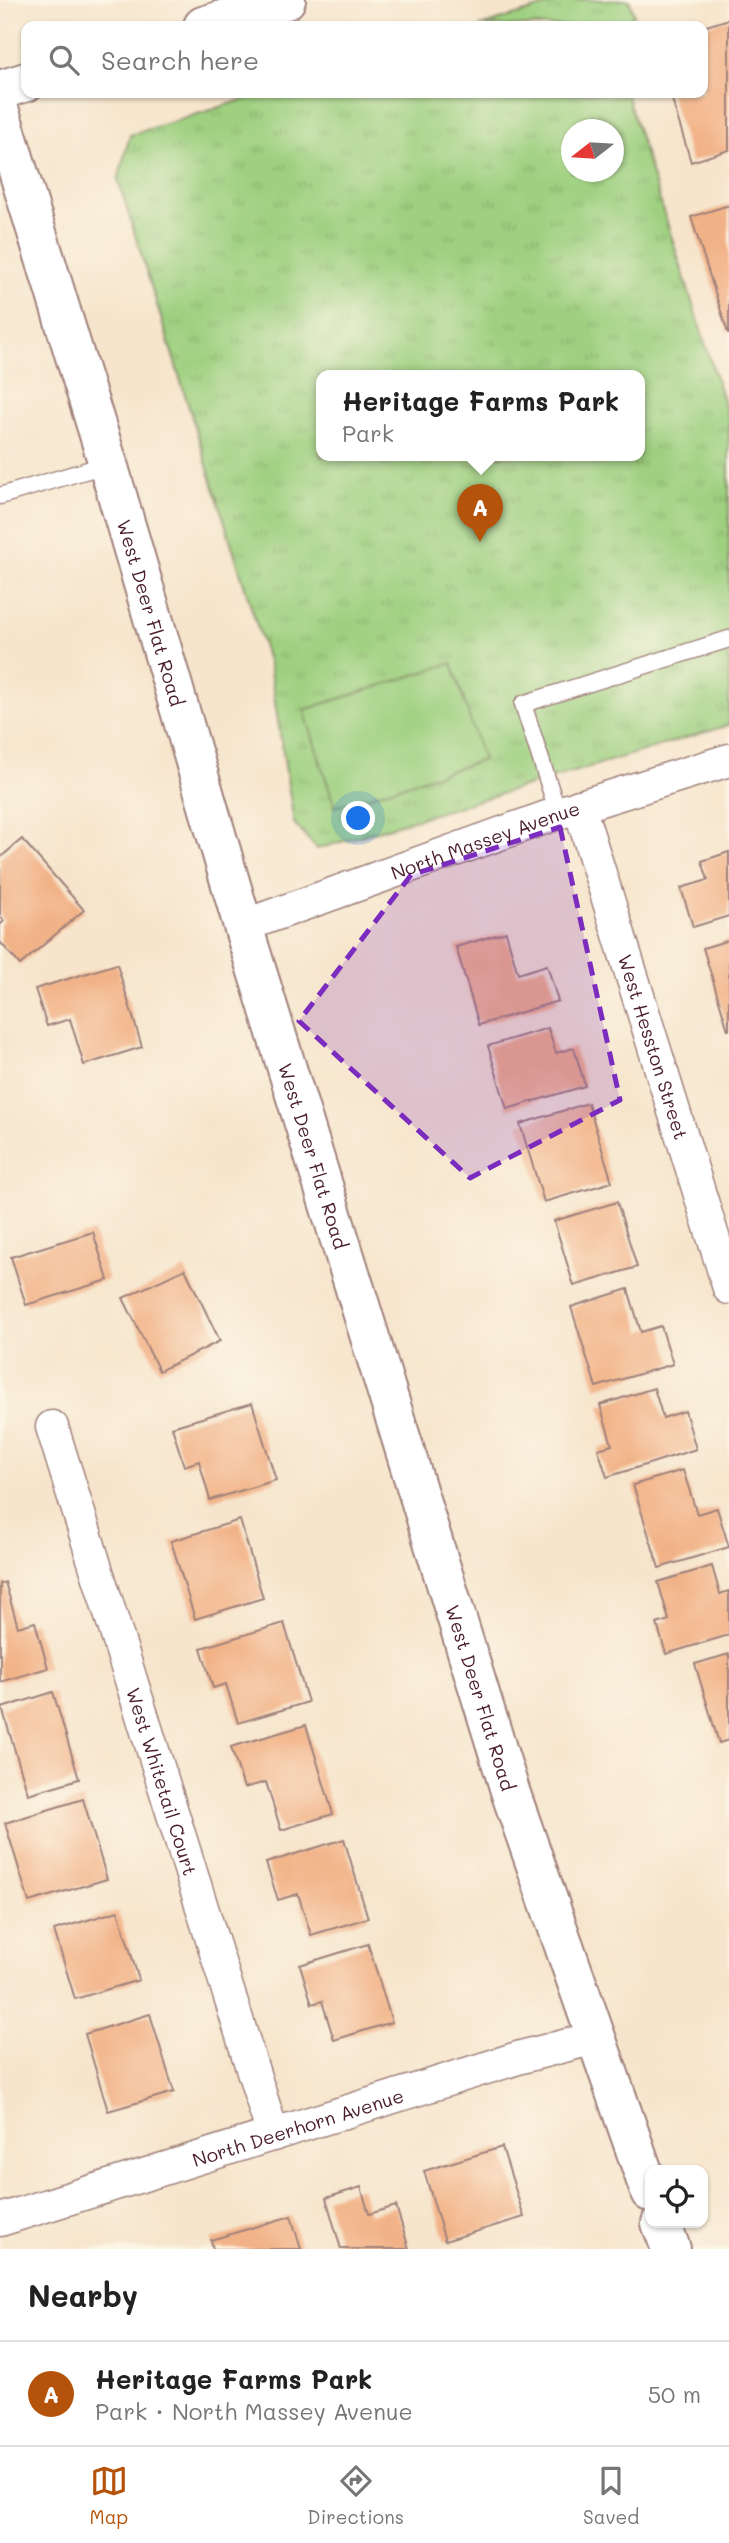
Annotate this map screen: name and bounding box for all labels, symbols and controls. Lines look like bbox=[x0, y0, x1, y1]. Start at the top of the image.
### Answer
search box bbox=[21, 21, 708, 98]
icon: search bbox=[45, 41, 83, 79]
text: Search here bbox=[101, 43, 259, 77]
north arrow bbox=[561, 119, 624, 182]
popup bbox=[316, 370, 645, 461]
text: Heritage Farms Park bbox=[342, 384, 619, 418]
text: Park bbox=[342, 418, 394, 448]
pin: A bbox=[457, 484, 503, 542]
street label: West Deer Flat Road bbox=[112, 516, 191, 709]
street label: North Massey Avenue bbox=[387, 795, 583, 885]
your location bbox=[341, 801, 375, 835]
street label: West Hesston Street bbox=[613, 951, 694, 1142]
street label: West Deer Flat Road bbox=[273, 1060, 354, 1252]
street label: West Deer Flat Road bbox=[441, 1601, 522, 1794]
street label: West Whitetail Court bbox=[121, 1684, 204, 1878]
street label: North Deerhorn Avenue bbox=[189, 2082, 407, 2172]
map controls bbox=[645, 2165, 708, 2228]
button: locate bbox=[645, 2165, 708, 2228]
text: Nearby bbox=[28, 2275, 138, 2315]
text: Heritage Farms Park bbox=[95, 2362, 372, 2396]
text: A bbox=[43, 2379, 59, 2409]
text: 50 m bbox=[648, 2379, 701, 2409]
text: Park · North Massey Avenue bbox=[95, 2396, 413, 2426]
tab: Map bbox=[90, 2462, 128, 2529]
tab: Directions bbox=[307, 2462, 404, 2529]
tab: Saved bbox=[583, 2462, 639, 2529]

